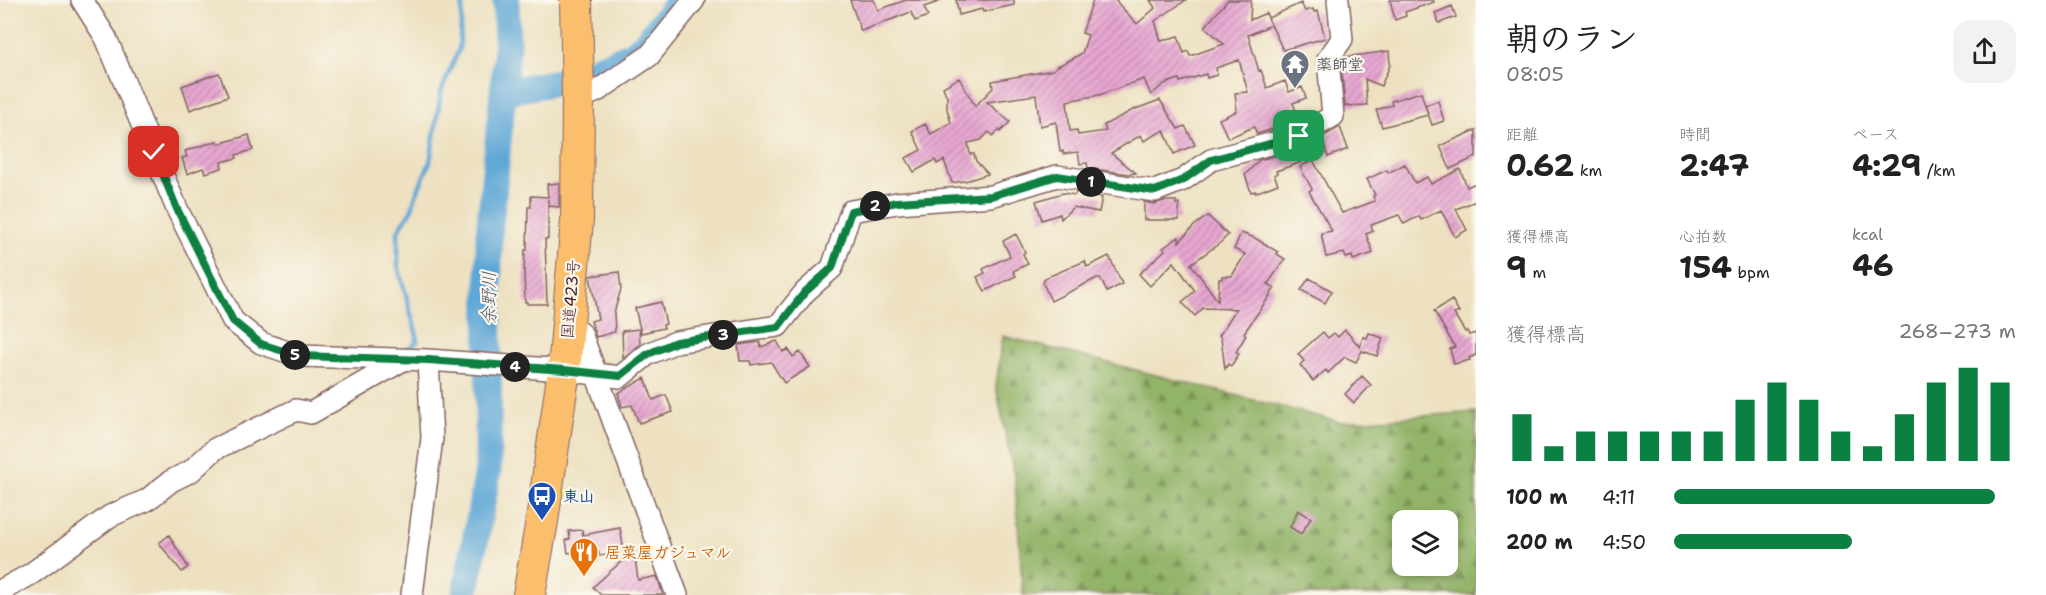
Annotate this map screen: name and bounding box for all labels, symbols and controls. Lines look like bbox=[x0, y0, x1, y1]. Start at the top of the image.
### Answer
text: 朝のラン bbox=[1506, 16, 1638, 61]
button: share bbox=[1953, 20, 2016, 83]
temple icon: 薬師堂 bbox=[1279, 48, 1311, 90]
place label: 薬師堂 bbox=[1316, 54, 1364, 75]
text: 08:05 bbox=[1506, 61, 1564, 87]
pin bbox=[1273, 110, 1324, 161]
icon: arrive bbox=[1282, 119, 1315, 152]
text: 距離 bbox=[1506, 124, 1538, 145]
text: 時間 bbox=[1679, 124, 1711, 145]
text: ペース bbox=[1852, 124, 1899, 145]
pin bbox=[128, 126, 179, 177]
icon: check bbox=[137, 135, 170, 168]
text: 0.62 bbox=[1506, 145, 1574, 186]
text: 2:47 bbox=[1679, 145, 1749, 186]
text: 4:29 bbox=[1852, 145, 1922, 186]
text: km bbox=[1574, 160, 1602, 181]
text: /km bbox=[1922, 160, 1956, 181]
pin: 1 bbox=[1076, 167, 1106, 197]
text: 1 bbox=[1087, 171, 1095, 192]
pin: 2 bbox=[860, 191, 890, 221]
text: 2 bbox=[869, 195, 881, 216]
text: kcal bbox=[1852, 224, 1883, 245]
text: 獲得標高 bbox=[1506, 226, 1570, 247]
text: 心拍数 bbox=[1679, 226, 1727, 247]
text: 46 bbox=[1852, 245, 1894, 286]
text: 9 bbox=[1506, 247, 1527, 288]
text: 154 bbox=[1679, 247, 1732, 288]
street label: 国道423号 bbox=[557, 258, 584, 340]
text: m bbox=[1527, 262, 1546, 283]
text: bpm bbox=[1732, 262, 1770, 283]
water label: 余野川 bbox=[477, 271, 501, 325]
text: 268–273 m bbox=[1898, 318, 2016, 344]
pin: 3 bbox=[708, 320, 738, 350]
text: 獲得標高 bbox=[1506, 321, 1586, 347]
text: 3 bbox=[717, 324, 729, 345]
pin: 5 bbox=[280, 340, 310, 370]
text: 5 bbox=[290, 344, 300, 365]
pin: 4 bbox=[500, 352, 530, 382]
text: 4 bbox=[509, 356, 521, 377]
bus stop icon: 東山 bbox=[526, 480, 558, 522]
text: 100 m bbox=[1506, 484, 1568, 510]
text: 4:11 bbox=[1602, 484, 1635, 510]
place label: 東山 bbox=[563, 486, 595, 507]
map controls bbox=[1392, 510, 1458, 576]
button: layers bbox=[1392, 510, 1458, 576]
text: 200 m bbox=[1506, 529, 1573, 555]
text: 4:50 bbox=[1602, 529, 1646, 555]
restaurant icon: 居菜屋ガジュマル bbox=[568, 536, 600, 578]
place label: 居菜屋ガジュマル bbox=[605, 542, 731, 563]

